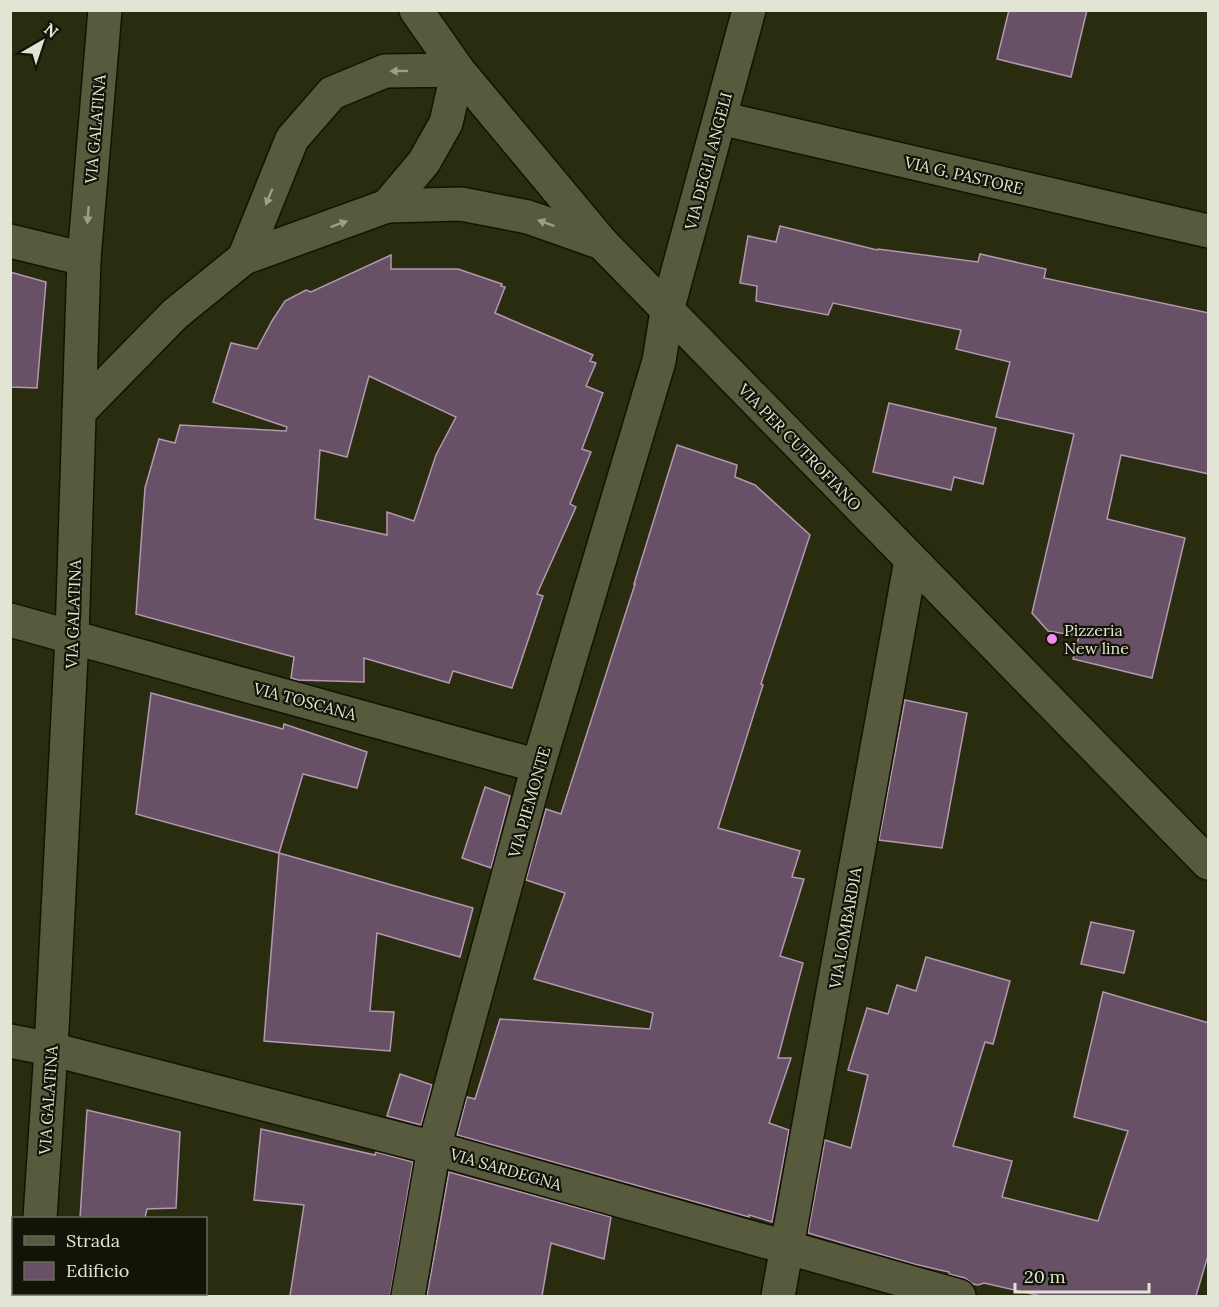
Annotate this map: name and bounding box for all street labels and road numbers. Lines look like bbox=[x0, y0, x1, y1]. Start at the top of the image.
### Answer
street label: VIA GALATINA bbox=[80, 73, 110, 185]
street label: VIA DEGLI ANGELI bbox=[680, 90, 736, 233]
street label: VIA G. PASTORE bbox=[902, 151, 1025, 198]
street label: VIA PER CUTROFIANO bbox=[733, 379, 866, 515]
street label: VIA GALATINA bbox=[61, 558, 85, 670]
street label: VIA TOSCANA bbox=[251, 677, 359, 725]
street label: VIA PIEMONTE bbox=[503, 744, 554, 861]
street label: VIA LOMBARDIA bbox=[824, 865, 866, 991]
street label: VIA GALATINA bbox=[34, 1044, 62, 1156]
street label: VIA SARDEGNA bbox=[447, 1143, 565, 1195]

